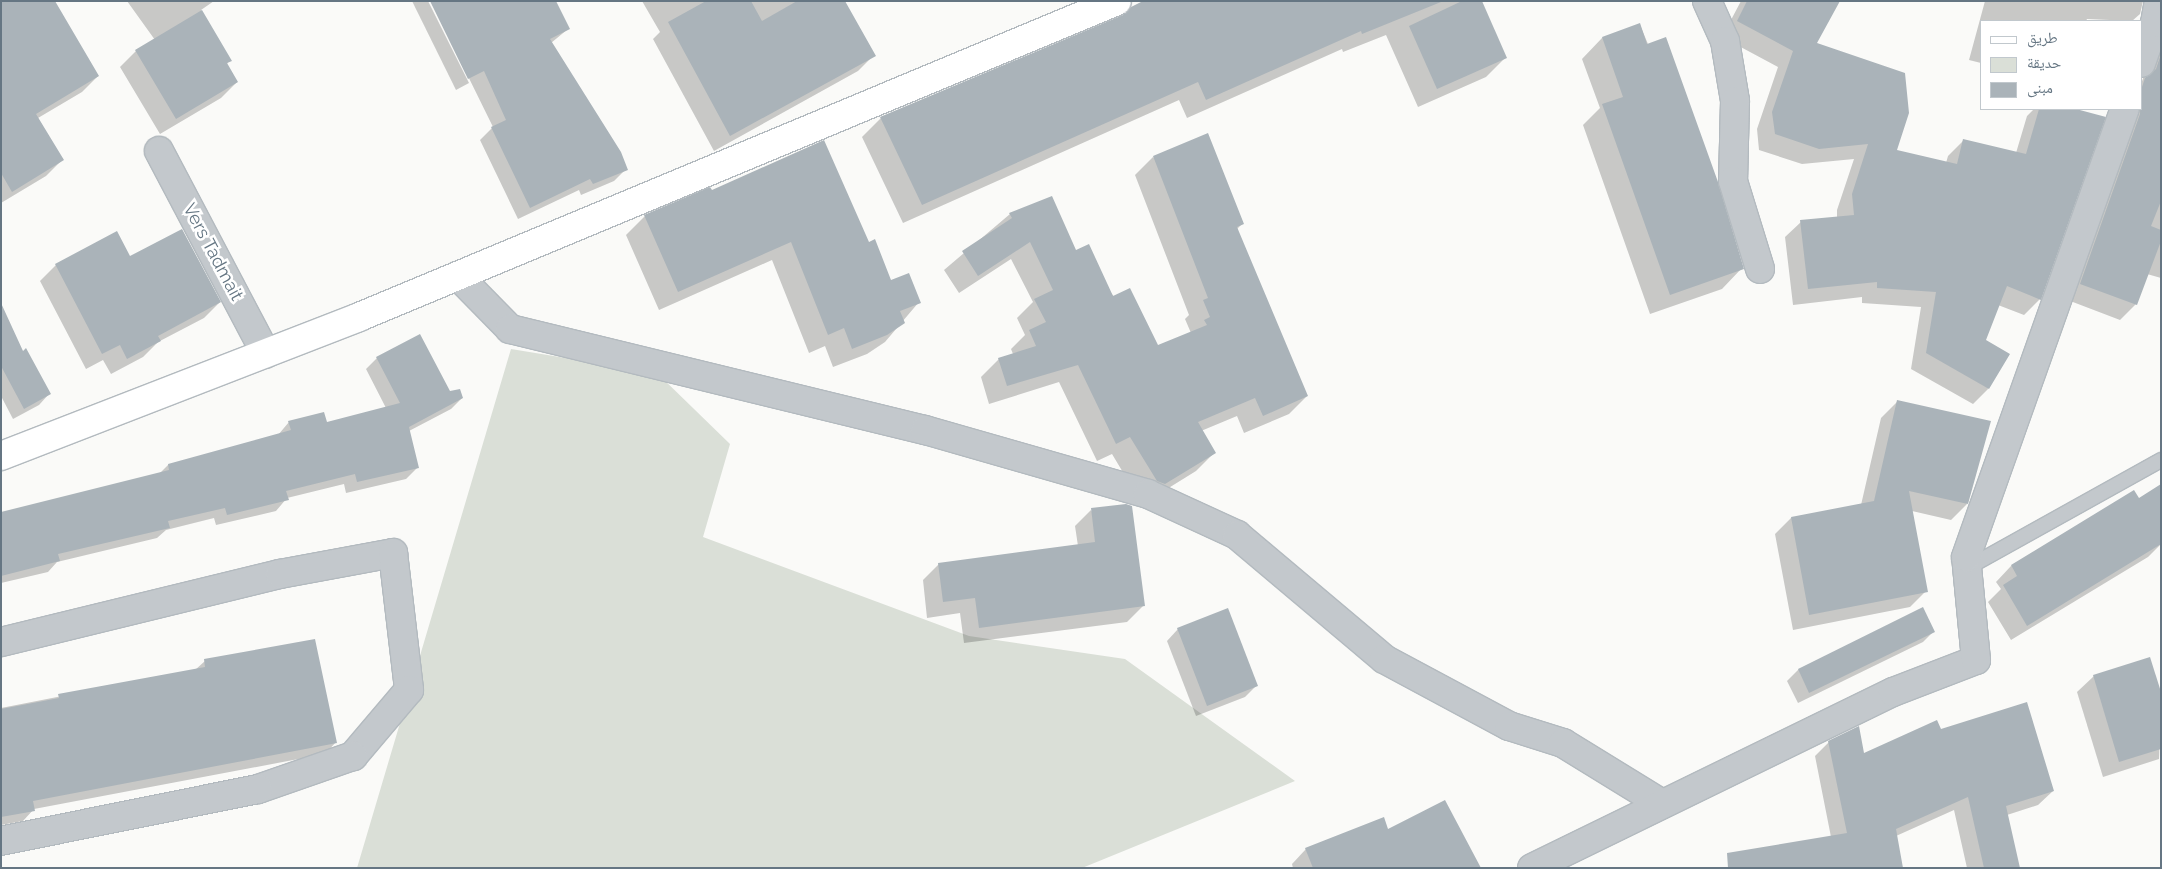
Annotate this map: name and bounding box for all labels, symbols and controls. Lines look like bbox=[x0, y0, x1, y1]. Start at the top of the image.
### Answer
legend bbox=[1980, 20, 2142, 110]
text: طريق bbox=[2027, 29, 2058, 47]
text: حديقة bbox=[2027, 54, 2061, 72]
text: مبنى bbox=[2027, 79, 2053, 97]
street label: Vers Tadmait bbox=[178, 199, 248, 305]

